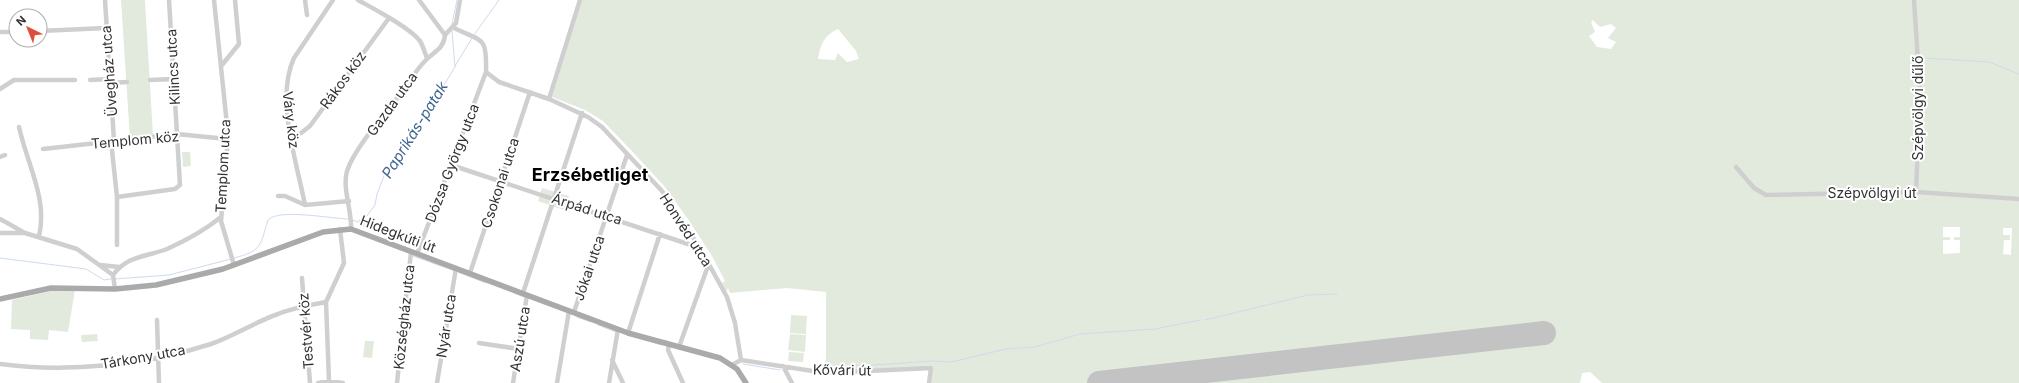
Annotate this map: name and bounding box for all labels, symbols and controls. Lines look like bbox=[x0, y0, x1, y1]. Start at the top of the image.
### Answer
north arrow bbox=[8, 8, 48, 48]
text: N bbox=[13, 13, 29, 29]
street label: Üvegház utca bbox=[97, 25, 120, 117]
street label: Kilincs utca bbox=[162, 29, 183, 105]
street label: Rákos köz bbox=[316, 48, 369, 112]
street label: Szépvölgyi dűlő bbox=[1909, 56, 1926, 160]
street label: Gazda utca bbox=[363, 68, 420, 139]
water label: Paprikás-patak bbox=[377, 77, 452, 182]
street label: Váry köz bbox=[280, 90, 303, 149]
street label: Dózsa György utca bbox=[421, 101, 482, 225]
street label: Templom utca bbox=[212, 119, 233, 213]
street label: Templom köz bbox=[90, 127, 180, 152]
street label: Csokonai utca bbox=[477, 136, 522, 230]
district label: Erzsébetliget bbox=[532, 164, 649, 185]
street label: Szépvölgyi út bbox=[1828, 184, 1917, 201]
street label: Árpád utca bbox=[550, 189, 624, 228]
street label: Honvéd utca bbox=[656, 190, 716, 270]
street label: Hidegkúti út bbox=[358, 211, 439, 256]
street label: Jókai utca bbox=[569, 233, 608, 303]
street label: Községház utca bbox=[390, 264, 417, 370]
street label: Testvér köz bbox=[294, 292, 317, 370]
street label: Nyár utca bbox=[432, 293, 459, 359]
street label: Aszú utca bbox=[506, 305, 533, 373]
street label: Tárkony utca bbox=[99, 341, 187, 372]
street label: Kővári út bbox=[813, 360, 872, 379]

